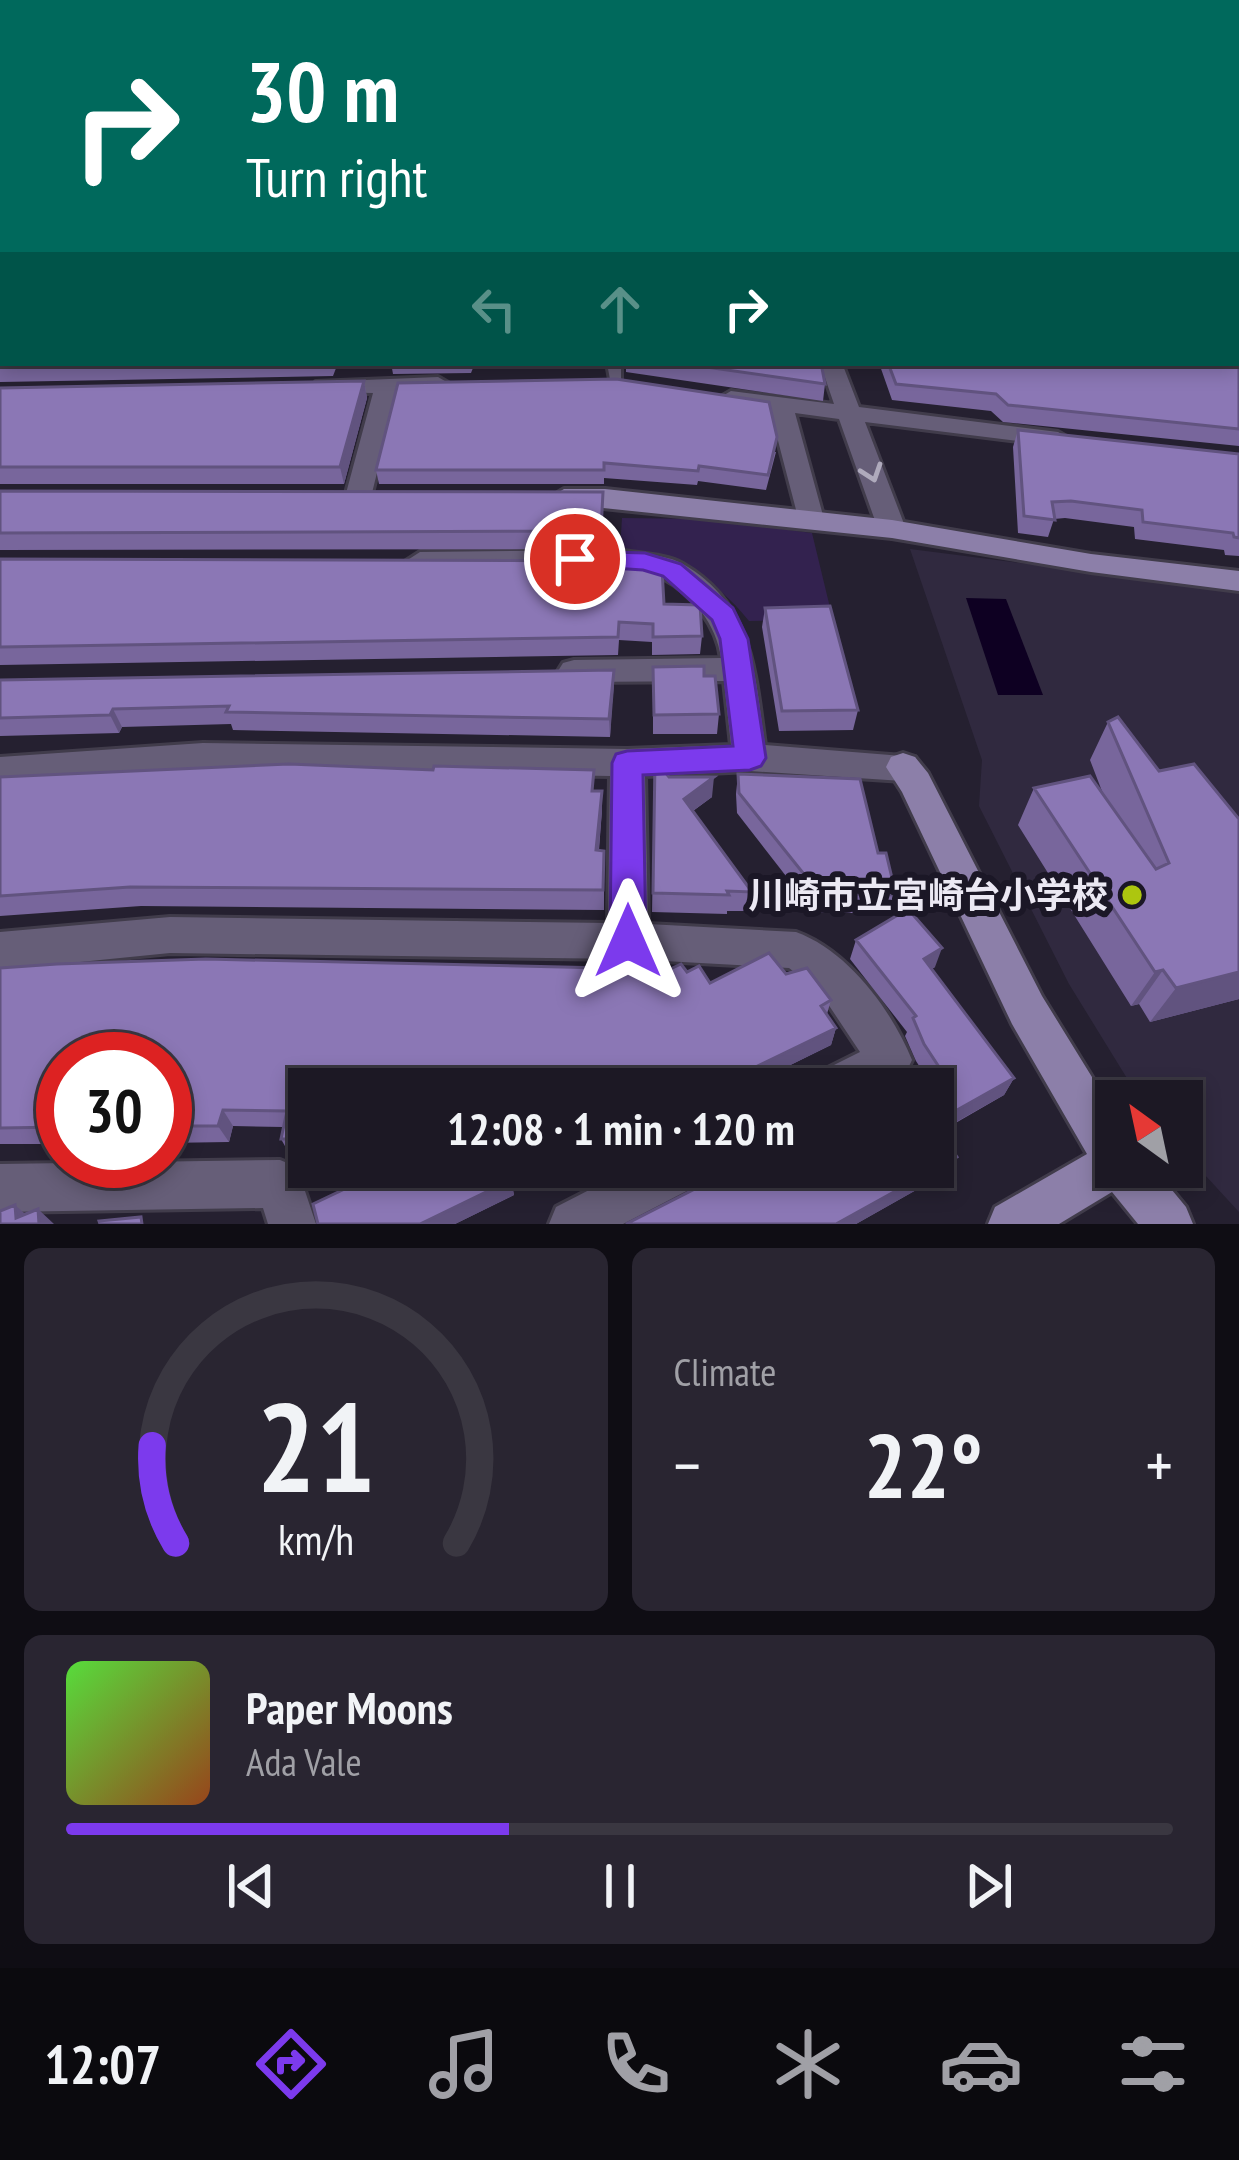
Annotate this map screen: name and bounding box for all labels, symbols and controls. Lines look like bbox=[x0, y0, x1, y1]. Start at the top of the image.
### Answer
text: 30 m bbox=[246, 36, 399, 145]
icon: right bbox=[48, 48, 204, 204]
text: Turn right bbox=[246, 142, 427, 212]
icon: left bbox=[461, 276, 527, 342]
icon: ahead bbox=[587, 276, 653, 342]
icon: right bbox=[713, 276, 779, 342]
one-way arrow bbox=[858, 461, 882, 482]
pin bbox=[524, 508, 626, 610]
icon: arrive bbox=[542, 526, 608, 592]
place label: 川崎市立宮崎台小学校 bbox=[748, 871, 1108, 918]
position arrow bbox=[565, 878, 691, 1004]
marker: 川崎市立宮崎台小学校 bbox=[1119, 882, 1145, 908]
speed limit sign: 30 bbox=[36, 1032, 192, 1188]
north arrow bbox=[1095, 1080, 1203, 1188]
map controls bbox=[1095, 1080, 1203, 1188]
text: 12:08 · 1 min · 120 m bbox=[447, 1099, 795, 1157]
text: Climate bbox=[674, 1346, 776, 1397]
text: 21 bbox=[256, 1365, 375, 1526]
text: 22° bbox=[864, 1406, 983, 1523]
text: − bbox=[674, 1422, 701, 1507]
text: + bbox=[1146, 1422, 1173, 1507]
text: km/h bbox=[278, 1510, 354, 1566]
text: Paper Moons bbox=[246, 1678, 453, 1736]
text: Ada Vale bbox=[246, 1736, 362, 1787]
icon: previous bbox=[218, 1853, 284, 1919]
icon: pause bbox=[587, 1853, 653, 1919]
icon: next bbox=[956, 1853, 1022, 1919]
icon: directions bbox=[249, 2022, 333, 2106]
icon: music bbox=[422, 2022, 506, 2106]
icon: phone bbox=[594, 2022, 678, 2106]
icon: climate bbox=[766, 2022, 850, 2106]
icon: car bbox=[939, 2022, 1023, 2106]
icon: filters bbox=[1111, 2022, 1195, 2106]
text: 12:07 bbox=[44, 2029, 161, 2099]

